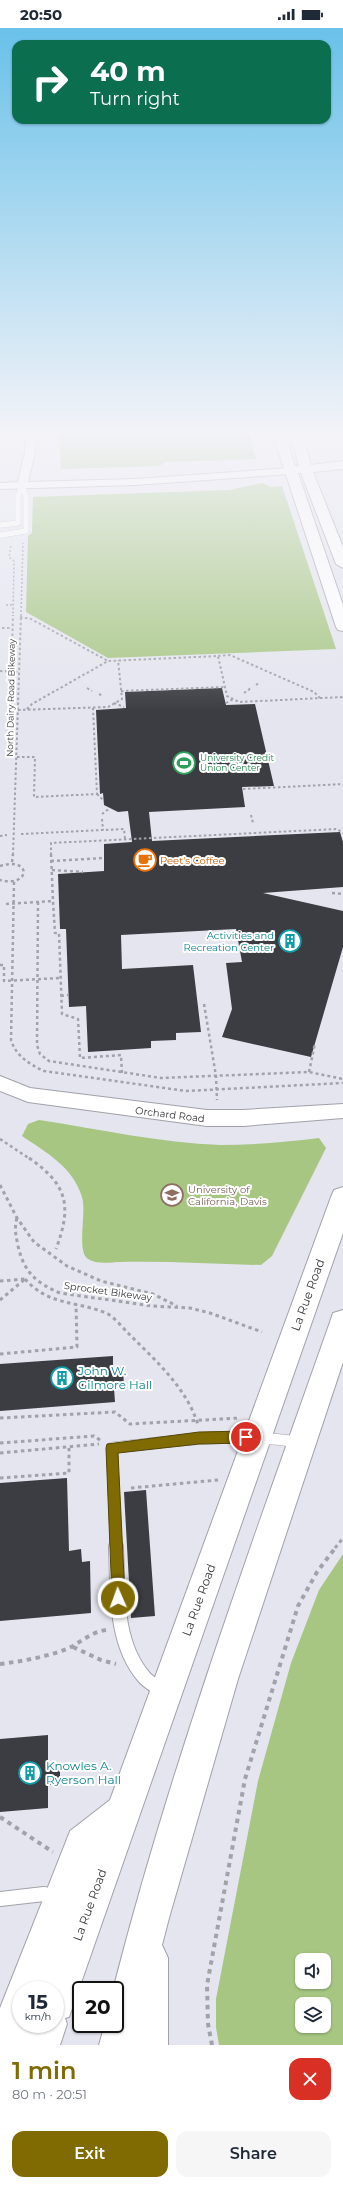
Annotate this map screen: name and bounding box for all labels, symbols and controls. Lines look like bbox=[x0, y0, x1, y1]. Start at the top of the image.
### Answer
text: 20:50 bbox=[20, 5, 62, 24]
text: 40 m bbox=[90, 54, 166, 88]
icon: right bbox=[24, 56, 76, 108]
text: Turn right bbox=[90, 88, 180, 110]
street label: North Dairy Road Bikeway bbox=[4, 639, 17, 757]
sports icon: University Credit Union Center bbox=[171, 750, 197, 776]
place label: University Credit Union Center bbox=[200, 752, 274, 773]
cafe icon: Peet's Coffee bbox=[132, 847, 158, 873]
place label: Peet's Coffee bbox=[160, 854, 225, 867]
building icon: Activities and Recreation Center bbox=[277, 928, 303, 954]
place label: Activities and Recreation Center bbox=[183, 929, 274, 954]
street label: Orchard Road bbox=[134, 1104, 205, 1125]
school or university icon: University of California, Davis bbox=[159, 1182, 185, 1208]
place label: University of California, Davis bbox=[188, 1183, 267, 1208]
street label: La Rue Road bbox=[288, 1257, 328, 1333]
street label: Sprocket Bikeway bbox=[63, 1279, 153, 1304]
place label: John W. Gilmore Hall bbox=[77, 1363, 152, 1392]
building icon: John W. Gilmore Hall bbox=[49, 1365, 75, 1391]
pin bbox=[229, 1420, 263, 1454]
icon: arrive bbox=[235, 1426, 257, 1448]
street label: La Rue Road bbox=[179, 1562, 219, 1638]
position arrow bbox=[97, 1577, 139, 1619]
place label: Knowles A. Ryerson Hall bbox=[46, 1758, 121, 1787]
building icon: Knowles A. Ryerson Hall bbox=[17, 1760, 43, 1786]
street label: La Rue Road bbox=[70, 1867, 110, 1943]
map controls bbox=[295, 1953, 331, 2033]
button: sound bbox=[295, 1953, 331, 1989]
speed limit sign: 20 bbox=[72, 1981, 124, 2033]
text: 15 bbox=[28, 1990, 48, 2014]
button: layers bbox=[295, 1997, 331, 2033]
text: km/h bbox=[25, 2010, 51, 2023]
text: 1 min bbox=[12, 2056, 76, 2085]
button: close bbox=[289, 2058, 331, 2100]
text: 80 m · 20:51 bbox=[12, 2086, 87, 2102]
button: Exit bbox=[12, 2131, 168, 2177]
button: Share bbox=[176, 2131, 331, 2177]

